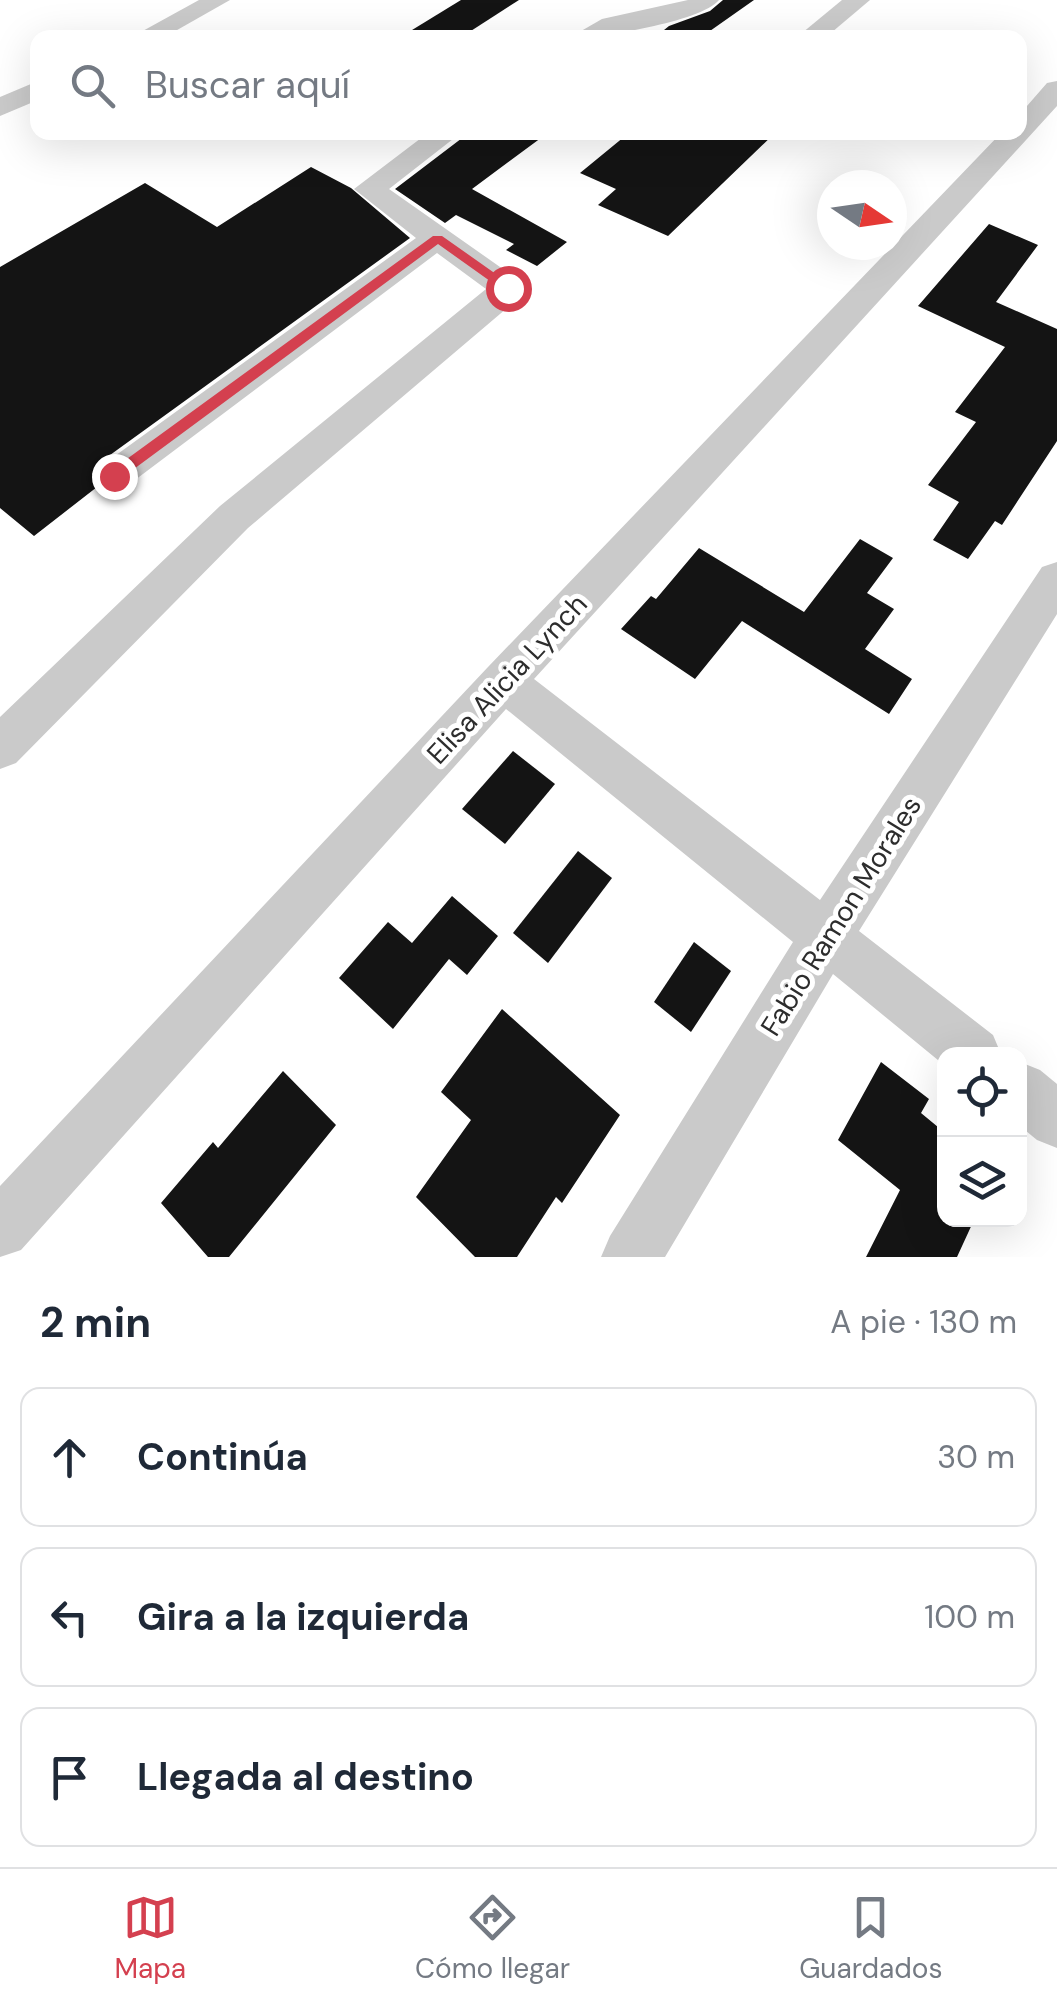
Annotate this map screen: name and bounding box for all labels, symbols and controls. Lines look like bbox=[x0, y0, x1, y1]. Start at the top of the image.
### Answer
search box bbox=[30, 30, 1027, 140]
icon: search bbox=[65, 58, 120, 113]
text: Buscar aquí bbox=[145, 60, 350, 110]
north arrow bbox=[817, 170, 907, 260]
route start bbox=[486, 266, 532, 312]
route end bbox=[92, 454, 138, 500]
street label: Elisa Alicia Lynch bbox=[419, 586, 595, 772]
street label: Fabio Ramon Morales bbox=[752, 789, 930, 1043]
map controls bbox=[937, 1047, 1027, 1227]
button: locate bbox=[937, 1047, 1027, 1137]
button: layers bbox=[937, 1137, 1027, 1227]
text: 2 min bbox=[40, 1295, 151, 1350]
text: A pie · 130 m bbox=[830, 1301, 1017, 1343]
icon: ahead bbox=[42, 1430, 97, 1485]
text: Continúa bbox=[137, 1432, 308, 1482]
text: 30 m bbox=[937, 1436, 1015, 1478]
icon: left bbox=[42, 1590, 97, 1645]
text: Gira a la izquierda bbox=[137, 1592, 469, 1642]
text: 100 m bbox=[924, 1596, 1015, 1638]
icon: arrive bbox=[42, 1750, 97, 1805]
text: Llegada al destino bbox=[137, 1752, 474, 1802]
tab: Mapa bbox=[114, 1890, 186, 1987]
tab: Cómo llegar bbox=[415, 1890, 570, 1987]
tab: Guardados bbox=[799, 1890, 942, 1987]

